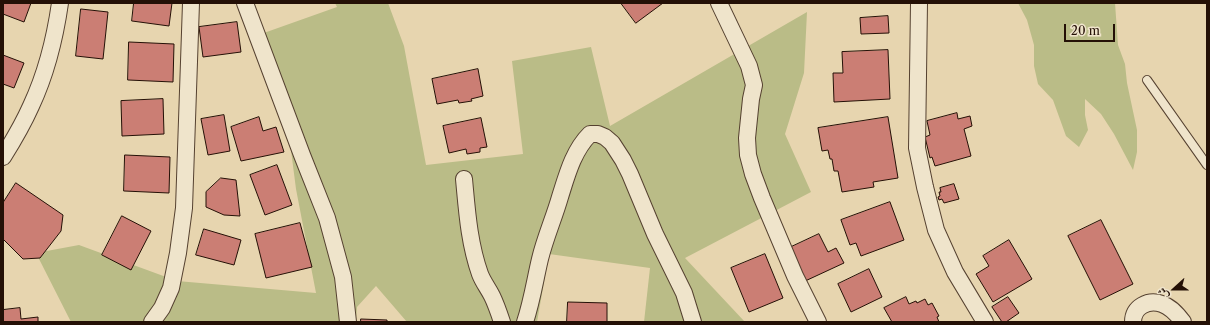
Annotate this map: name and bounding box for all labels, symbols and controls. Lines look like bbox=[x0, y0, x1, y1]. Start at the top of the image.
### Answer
scale bar bbox=[1066, 16, 1117, 42]
text: 20 m bbox=[1071, 23, 1100, 38]
north arrow bbox=[1154, 269, 1194, 309]
text: ش bbox=[1154, 286, 1171, 301]

